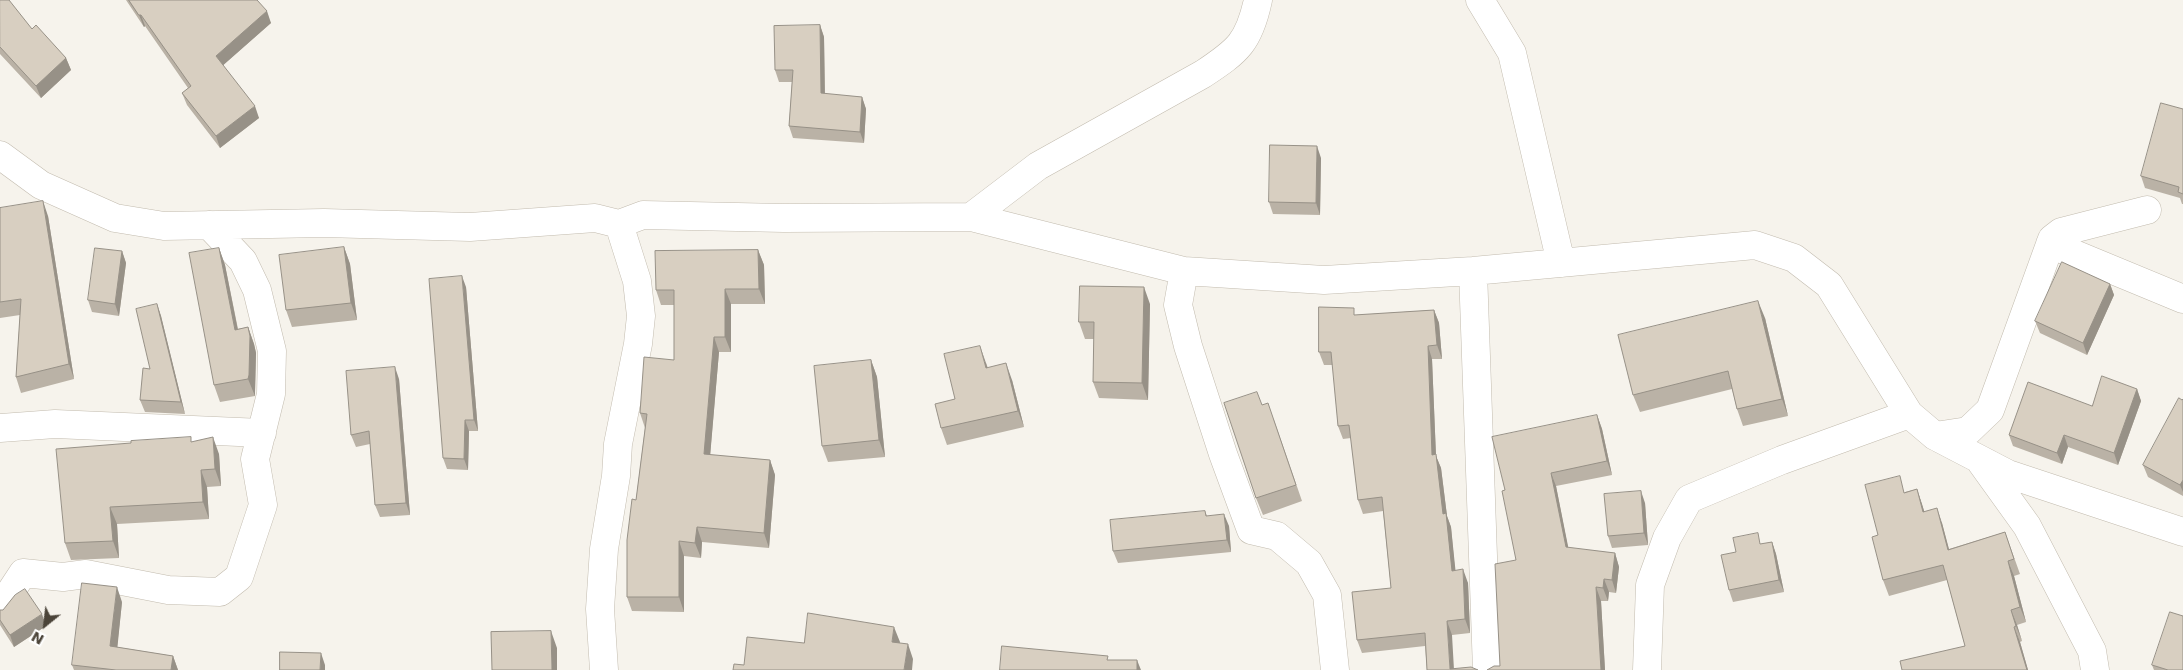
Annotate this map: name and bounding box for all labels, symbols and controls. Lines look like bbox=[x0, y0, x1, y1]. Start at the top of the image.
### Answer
north arrow bbox=[20, 600, 70, 650]
text: N bbox=[29, 628, 47, 648]

